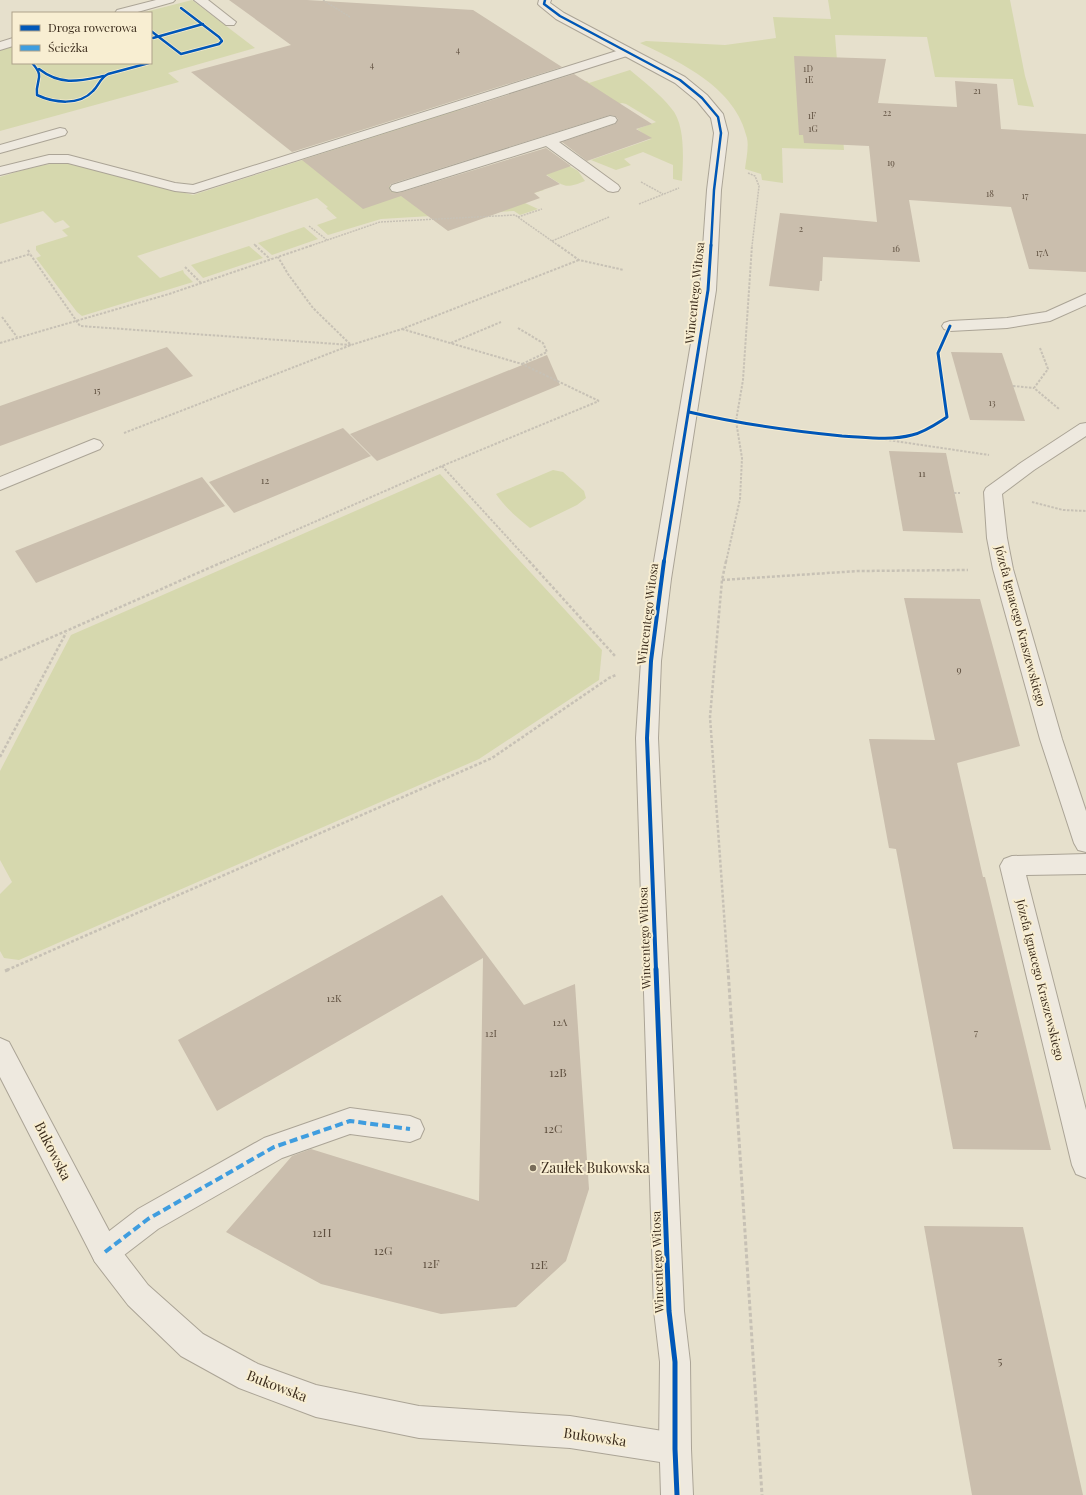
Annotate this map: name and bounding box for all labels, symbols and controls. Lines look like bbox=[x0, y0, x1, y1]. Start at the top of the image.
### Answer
legend bbox=[12, 12, 152, 64]
text: Droga rowerowa bbox=[48, 19, 137, 35]
text: Ścieżka bbox=[48, 39, 88, 55]
house number: 4 bbox=[456, 43, 461, 55]
house number: 4 bbox=[370, 58, 375, 70]
house number: 1D bbox=[803, 62, 813, 74]
house number: 1E bbox=[805, 73, 814, 85]
house number: 21 bbox=[973, 84, 981, 96]
house number: 22 bbox=[883, 106, 891, 118]
house number: 1F bbox=[808, 109, 816, 121]
house number: 1G bbox=[808, 122, 818, 134]
house number: 19 bbox=[887, 156, 895, 168]
house number: 18 bbox=[986, 187, 994, 199]
house number: 17 bbox=[1022, 189, 1029, 201]
house number: 2 bbox=[799, 222, 803, 234]
street label: Wincentego Witosa bbox=[681, 241, 707, 346]
house number: 16 bbox=[892, 242, 900, 254]
house number: 17A bbox=[1036, 246, 1049, 258]
house number: 15 bbox=[94, 384, 101, 396]
house number: 13 bbox=[988, 396, 996, 408]
house number: 11 bbox=[918, 466, 926, 480]
house number: 12 bbox=[261, 473, 269, 487]
street label: Józefa Ignacego Kraszewskiego bbox=[992, 543, 1050, 708]
street label: Wincentego Witosa bbox=[633, 562, 661, 667]
house number: 9 bbox=[956, 662, 962, 676]
street label: Wincentego Witosa bbox=[634, 887, 654, 990]
street label: Józefa Ignacego Kraszewskiego bbox=[1013, 896, 1069, 1063]
house number: 12K bbox=[326, 991, 342, 1005]
house number: 12A bbox=[553, 1015, 568, 1029]
house number: 7 bbox=[974, 1025, 978, 1039]
house number: 12I bbox=[485, 1026, 497, 1040]
house number: 12B bbox=[549, 1064, 567, 1080]
street label: Bukowska bbox=[31, 1118, 76, 1183]
house number: 12C bbox=[544, 1120, 562, 1136]
place label: Zaułek Bukowska bbox=[541, 1158, 650, 1177]
marker: Zaułek Bukowska bbox=[528, 1163, 538, 1173]
street label: Wincentego Witosa bbox=[647, 1211, 667, 1314]
house number: 12H bbox=[312, 1224, 332, 1240]
house number: 12G bbox=[374, 1242, 393, 1258]
house number: 12F bbox=[422, 1255, 440, 1271]
house number: 12E bbox=[530, 1256, 548, 1272]
house number: 5 bbox=[998, 1352, 1003, 1368]
street label: Bukowska bbox=[244, 1365, 310, 1406]
street label: Bukowska bbox=[562, 1423, 628, 1450]

